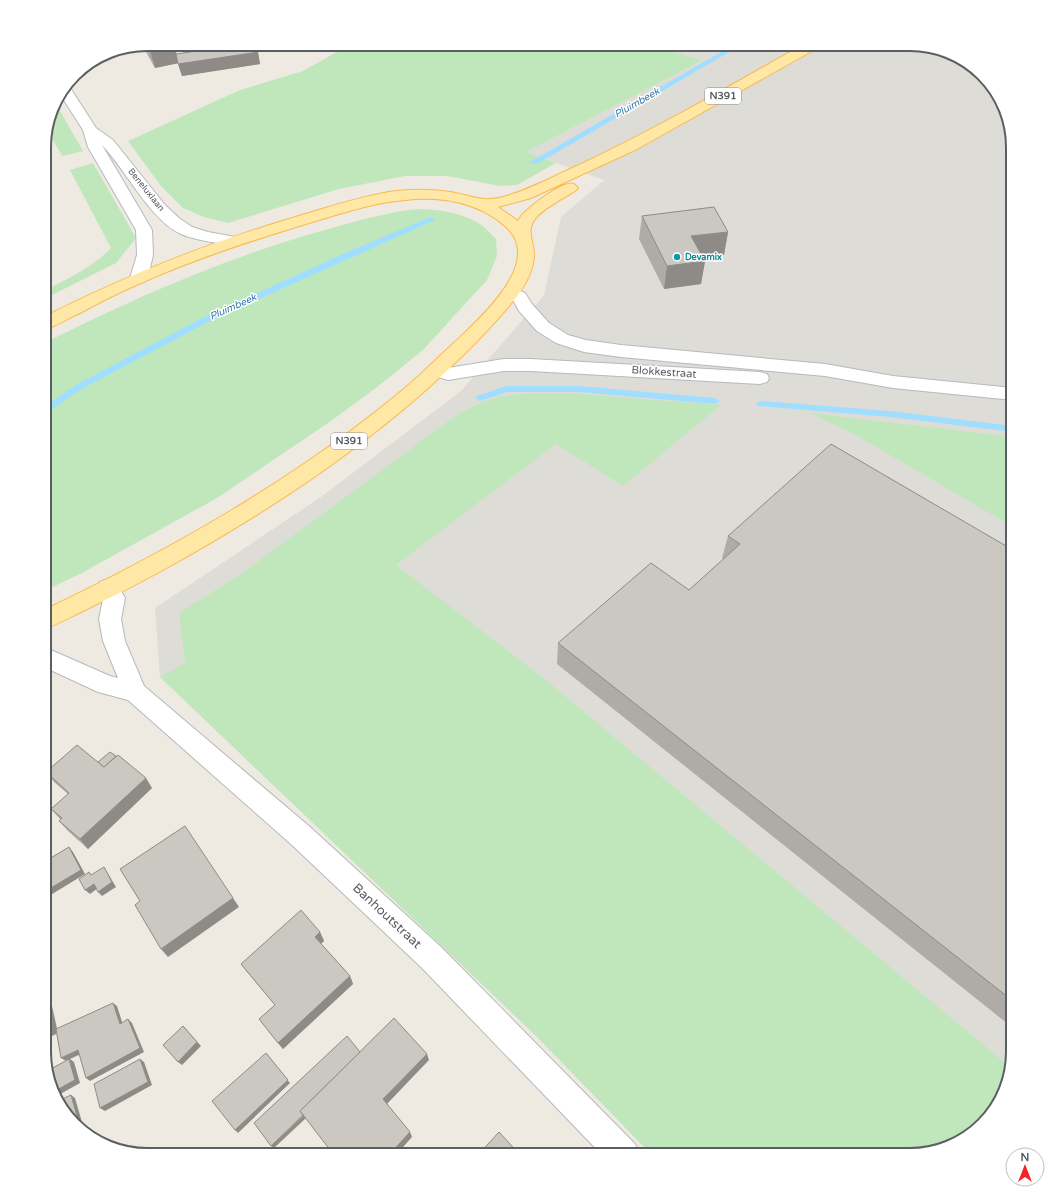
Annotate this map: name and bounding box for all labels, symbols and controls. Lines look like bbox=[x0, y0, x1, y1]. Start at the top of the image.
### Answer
water label: Pluimbeek bbox=[612, 85, 663, 121]
road number: N391 bbox=[705, 88, 741, 104]
street label: Beneluxlaan bbox=[125, 166, 167, 214]
marker: Devamix bbox=[672, 252, 682, 262]
place label: Devamix bbox=[685, 252, 722, 263]
water label: Pluimbeek bbox=[208, 291, 260, 323]
street label: Blokkestraat bbox=[631, 363, 697, 381]
road number: N391 bbox=[331, 433, 367, 449]
street label: Banhoutstraat bbox=[349, 880, 425, 952]
north arrow bbox=[1005, 1147, 1045, 1187]
text: N bbox=[1021, 1151, 1029, 1164]

